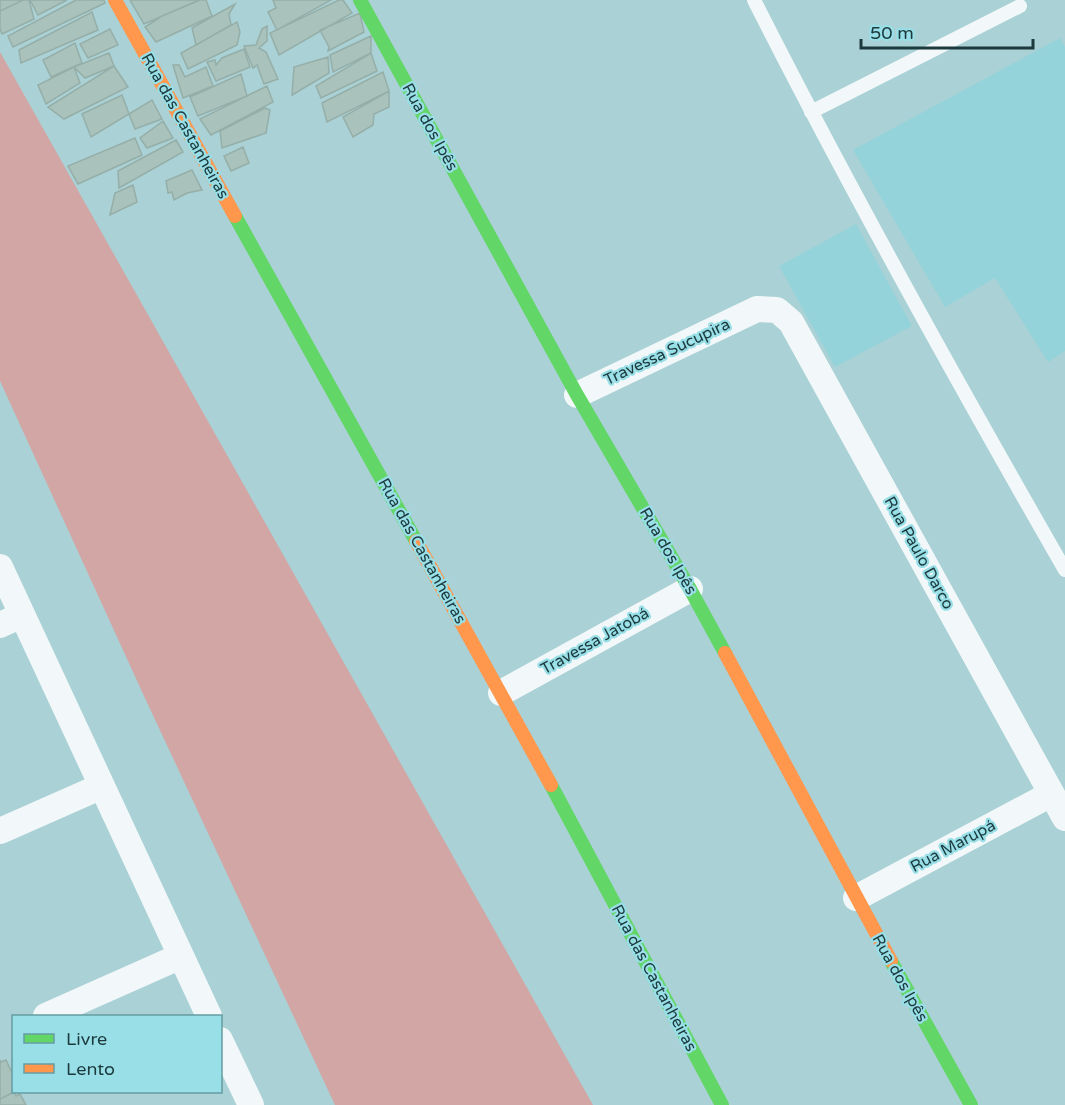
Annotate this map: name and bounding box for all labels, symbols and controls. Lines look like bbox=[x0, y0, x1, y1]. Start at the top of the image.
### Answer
scale bar bbox=[861, 12, 1034, 50]
text: 50 m bbox=[870, 22, 914, 44]
street label: Rua das Castanheiras bbox=[137, 50, 233, 202]
street label: Rua dos Ipês bbox=[398, 80, 462, 174]
street label: Travessa Sucupira bbox=[601, 314, 733, 390]
street label: Rua das Castanheiras bbox=[374, 475, 470, 627]
street label: Rua Paulo Darco bbox=[880, 493, 958, 613]
street label: Rua dos Ipês bbox=[635, 504, 701, 598]
street label: Travessa Jatobá bbox=[537, 603, 653, 679]
street label: Rua Marupá bbox=[907, 815, 999, 877]
street label: Rua das Castanheiras bbox=[607, 901, 701, 1055]
street label: Rua dos Ipês bbox=[868, 931, 932, 1025]
legend bbox=[12, 1015, 222, 1093]
text: Livre bbox=[66, 1028, 107, 1050]
text: Lento bbox=[66, 1058, 115, 1080]

